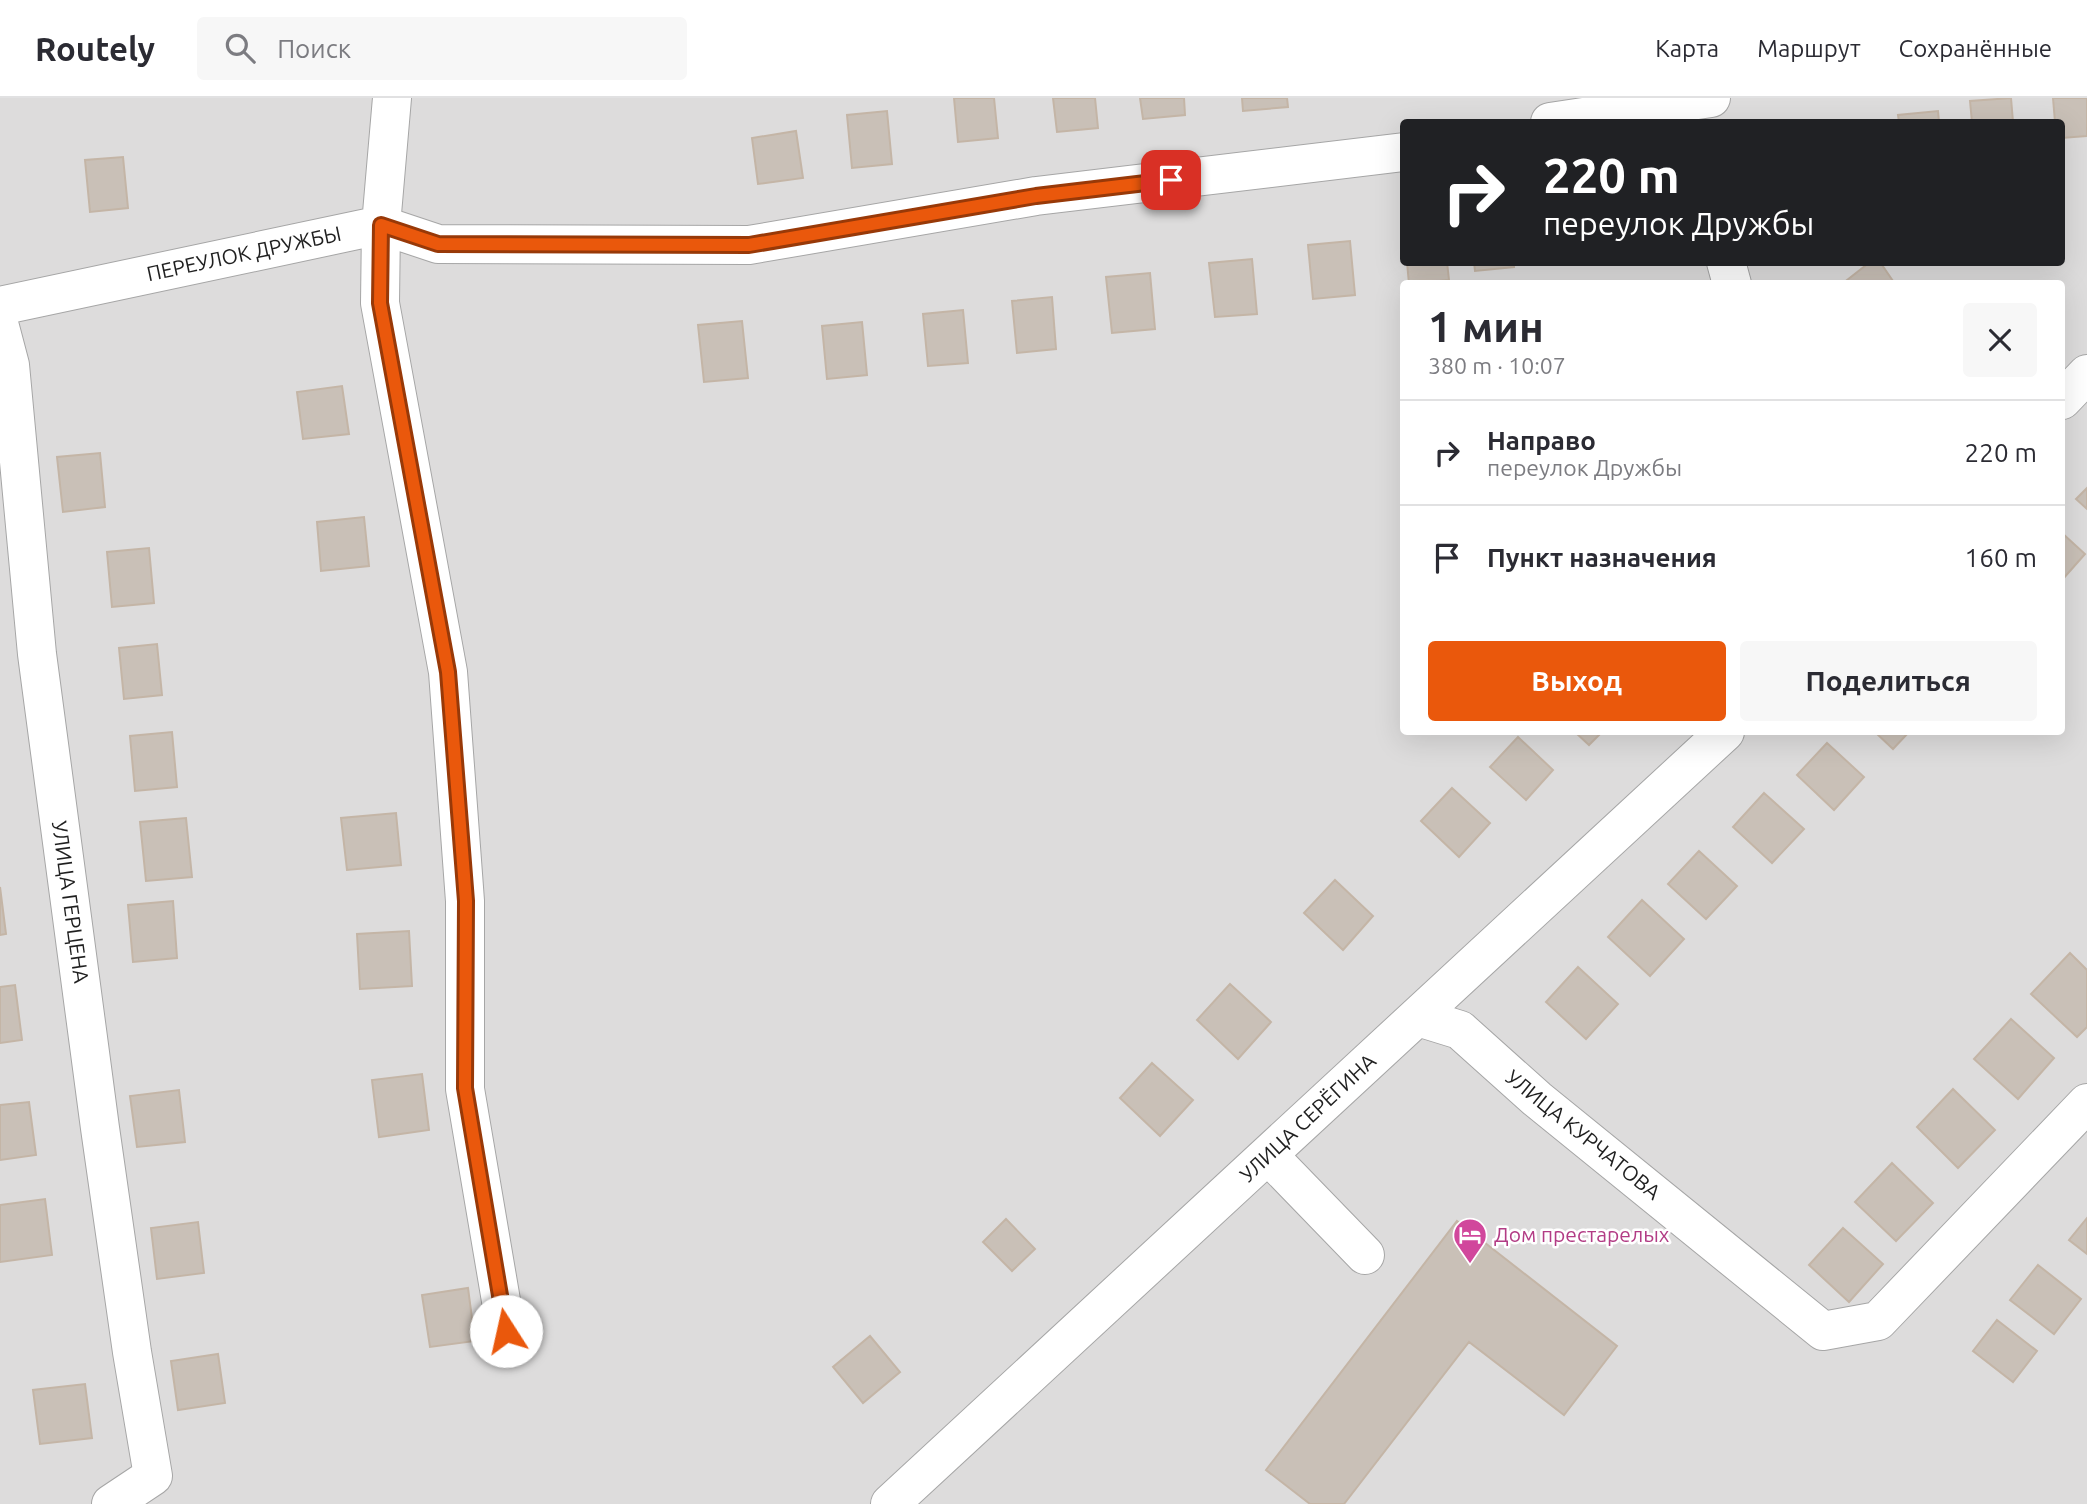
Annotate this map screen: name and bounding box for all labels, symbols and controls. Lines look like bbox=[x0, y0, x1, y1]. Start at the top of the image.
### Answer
search box bbox=[197, 17, 687, 80]
icon: search bbox=[221, 29, 259, 67]
text: Routely bbox=[35, 30, 155, 67]
text: Поиск bbox=[277, 34, 351, 63]
text: Карта bbox=[1655, 35, 1719, 62]
text: Маршрут bbox=[1757, 35, 1861, 62]
text: Сохранённые bbox=[1899, 35, 2052, 62]
icon: right bbox=[1428, 147, 1519, 238]
text: 220 m bbox=[1543, 147, 1680, 202]
pin bbox=[1141, 150, 1201, 210]
icon: arrive bbox=[1152, 161, 1190, 199]
text: переулок Дружбы bbox=[1543, 205, 1814, 241]
street label: ПЕРЕУЛОК ДРУЖБЫ bbox=[144, 221, 343, 285]
text: 1 мин bbox=[1428, 303, 1544, 350]
button: close bbox=[1963, 303, 2037, 377]
text: 380 m · 10:07 bbox=[1428, 353, 1566, 378]
text: Направо bbox=[1487, 426, 1596, 455]
icon: right bbox=[1428, 434, 1466, 472]
text: 220 m bbox=[1965, 438, 2037, 467]
text: переулок Дружбы bbox=[1487, 455, 1682, 480]
icon: arrive bbox=[1428, 539, 1466, 577]
text: Пункт назначения bbox=[1487, 543, 1717, 572]
text: 160 m bbox=[1965, 543, 2037, 572]
button: Выход bbox=[1428, 641, 1726, 721]
button: Поделиться bbox=[1740, 641, 2037, 721]
street label: УЛИЦА ГЕРЦЕНА bbox=[48, 819, 94, 985]
street label: УЛИЦА СЕРЁГИНА bbox=[1235, 1048, 1380, 1186]
street label: УЛИЦА КУРЧАТОВА bbox=[1501, 1064, 1666, 1204]
hotel icon: Дом престарелых bbox=[1451, 1216, 1489, 1265]
place label: Дом престарелых bbox=[1494, 1222, 1670, 1246]
position arrow bbox=[469, 1294, 543, 1368]

